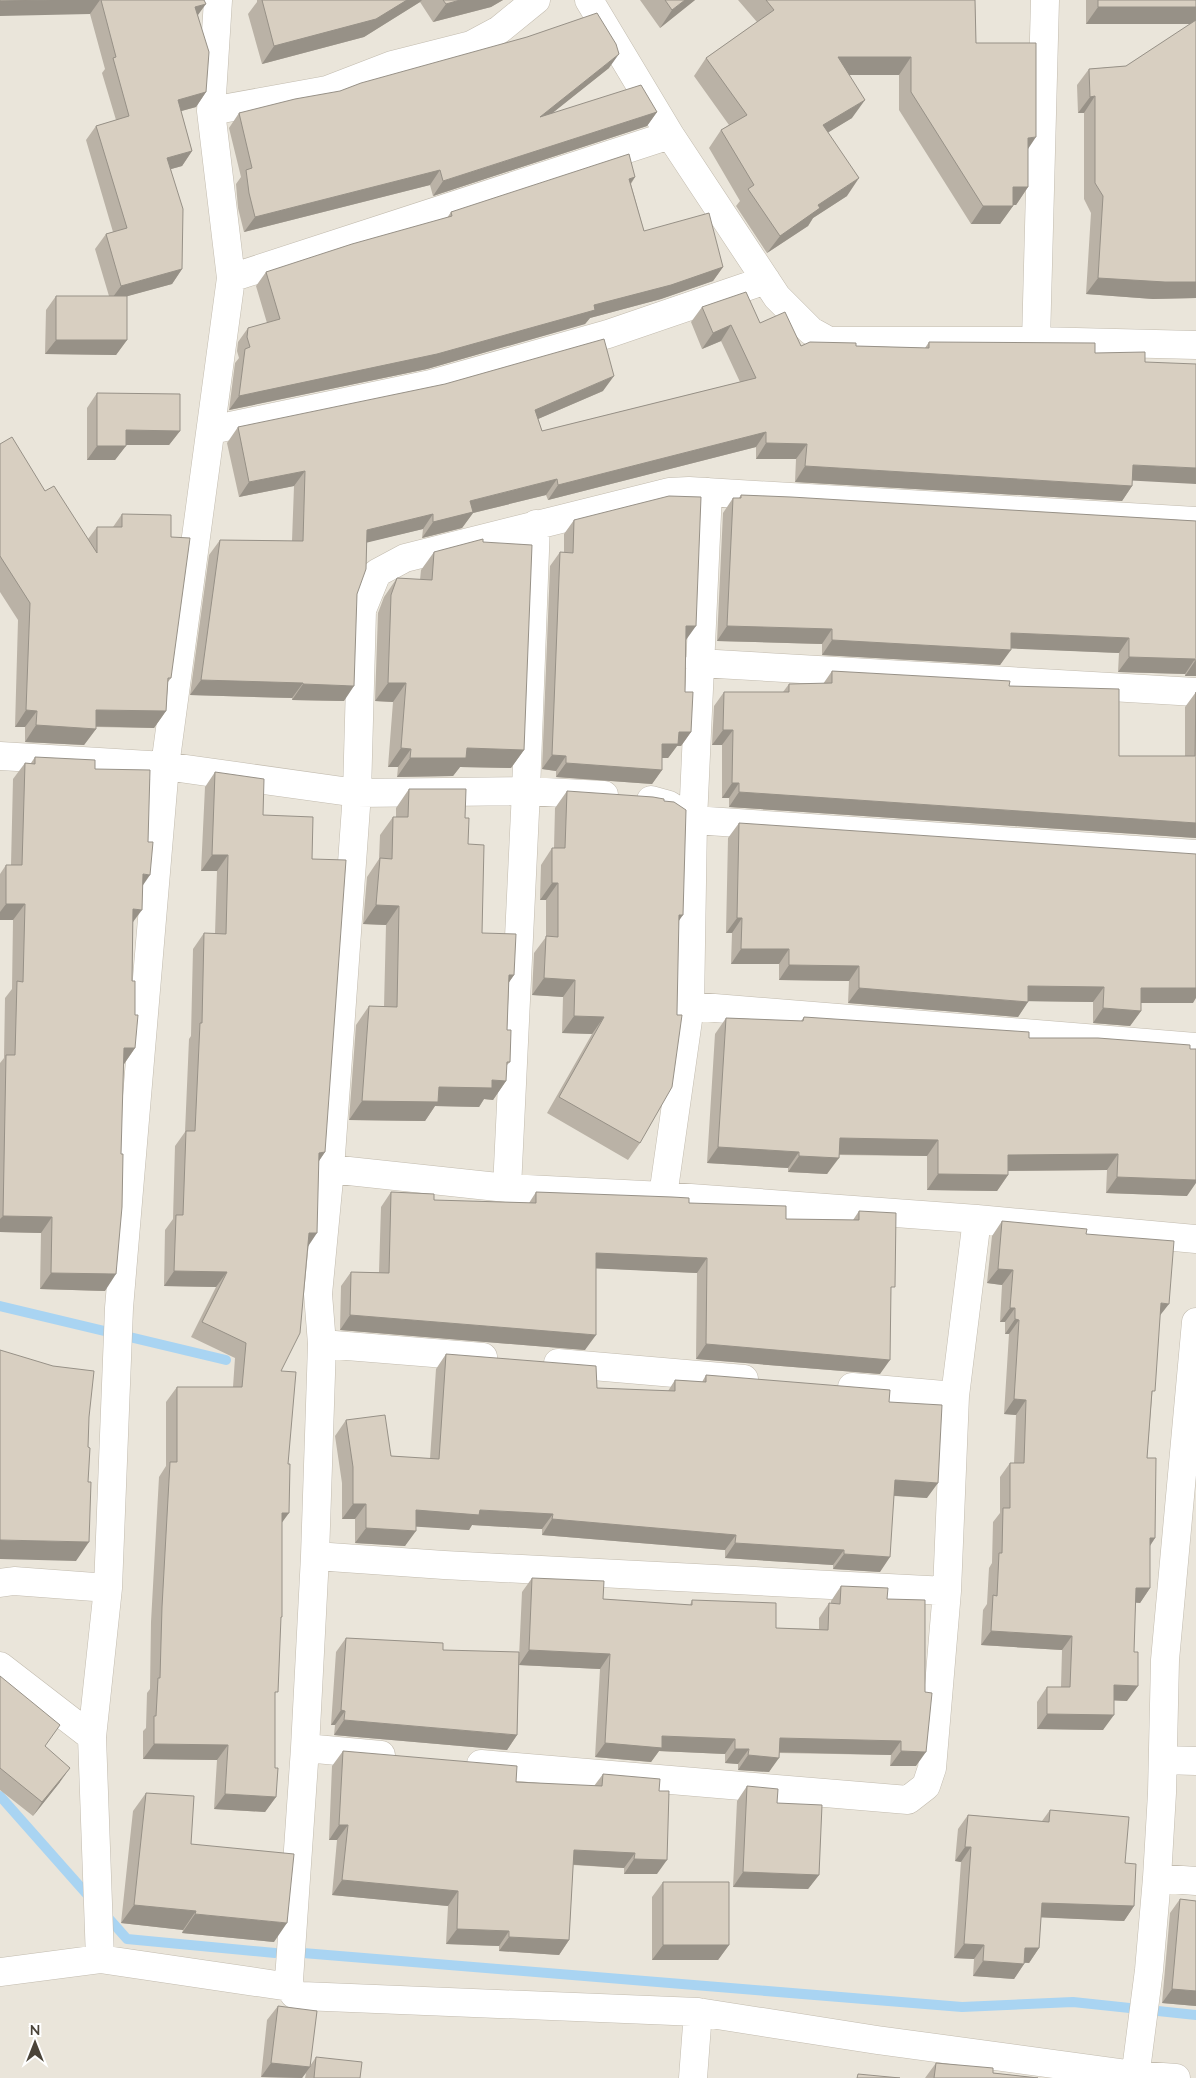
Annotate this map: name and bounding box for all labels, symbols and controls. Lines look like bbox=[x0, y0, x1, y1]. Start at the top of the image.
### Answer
north arrow bbox=[10, 2018, 60, 2068]
text: N bbox=[30, 2021, 40, 2039]

